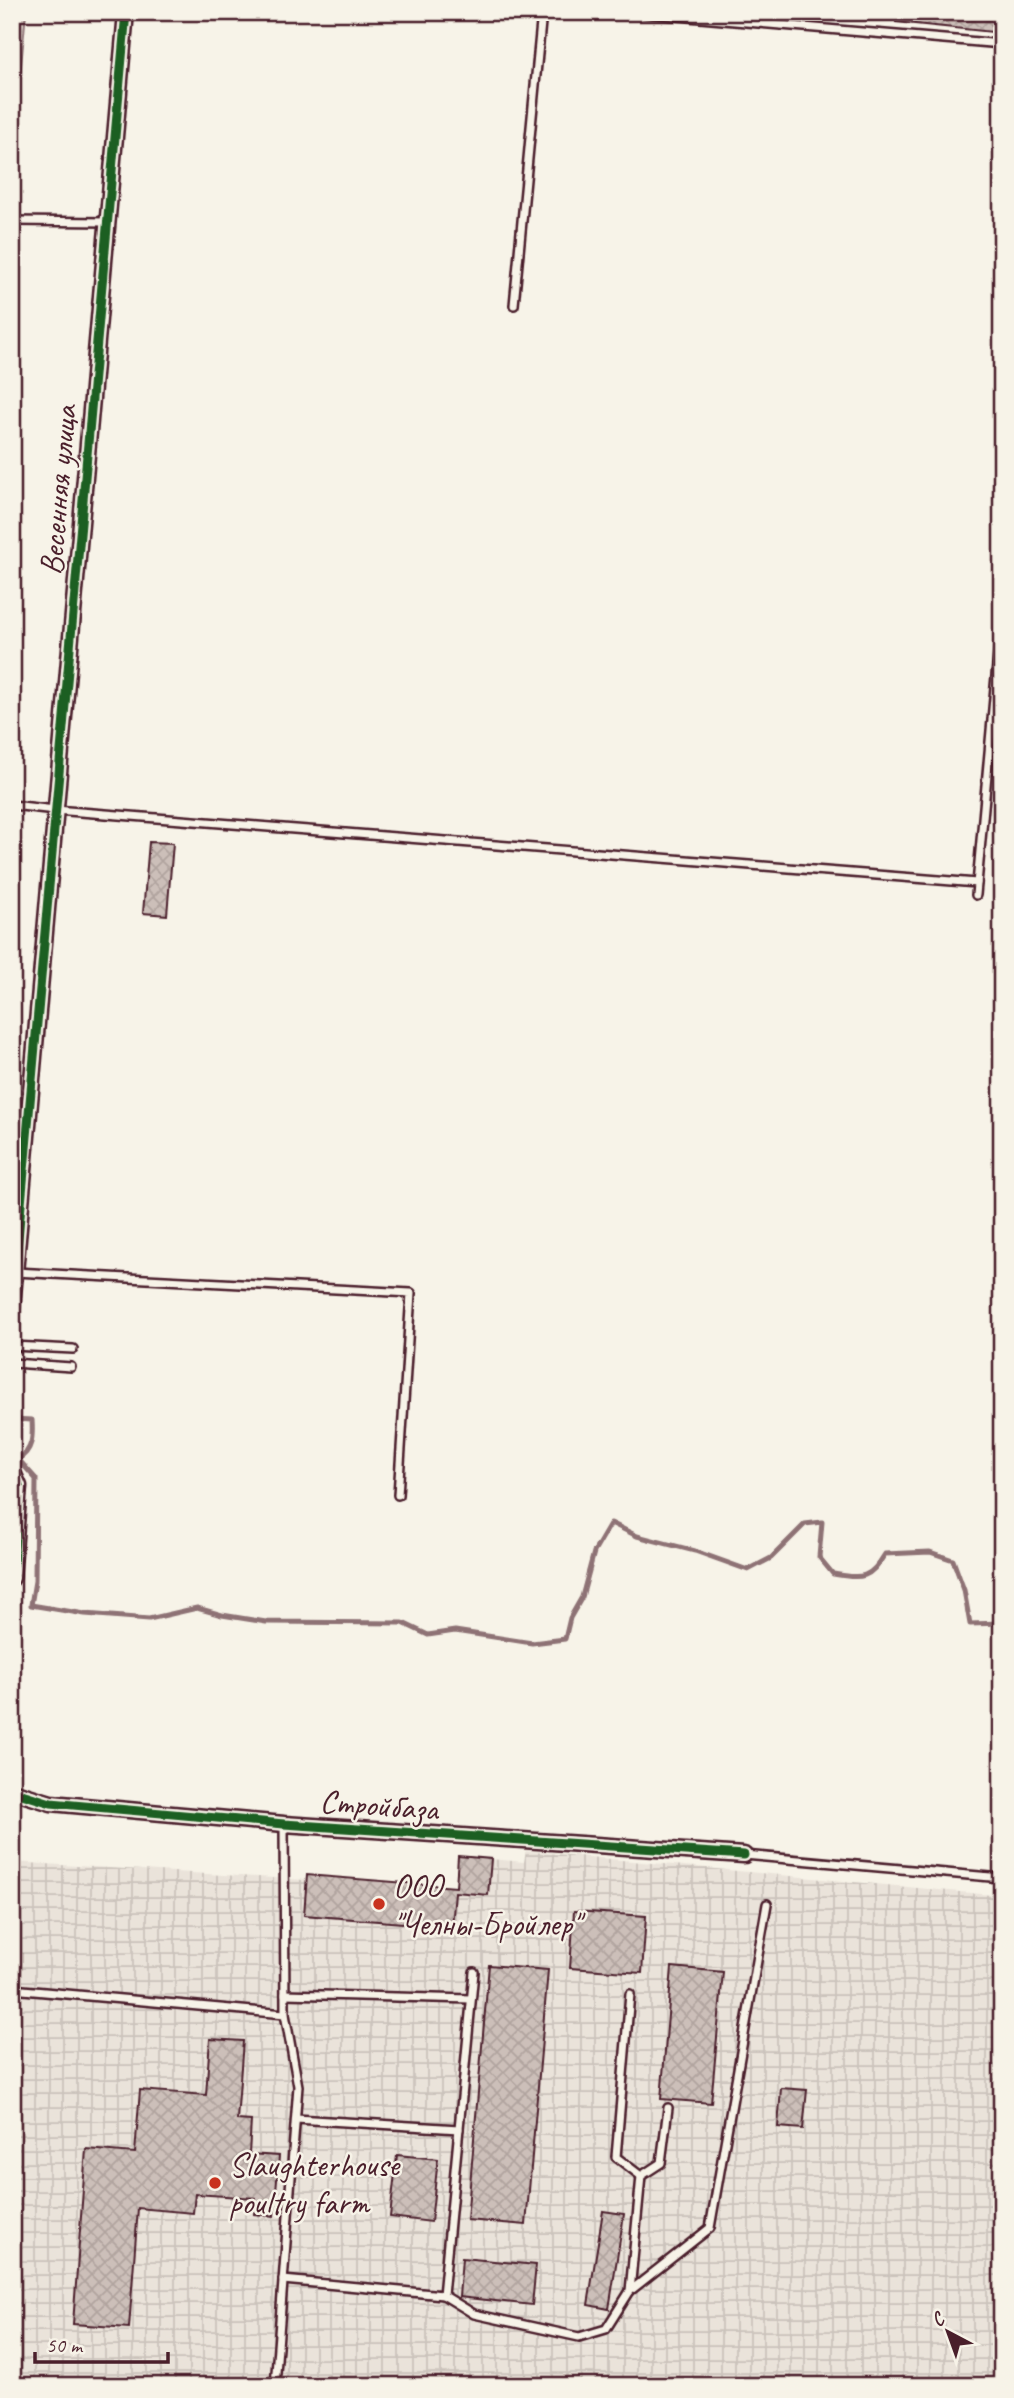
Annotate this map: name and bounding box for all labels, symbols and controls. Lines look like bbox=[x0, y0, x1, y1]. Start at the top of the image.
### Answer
street label: Весенняя улица bbox=[30, 401, 87, 577]
street label: Стройбаза bbox=[318, 1780, 441, 1830]
place label: ООО "Челны-Бройлер" bbox=[393, 1865, 586, 1945]
marker: ООО "Челны-Бройлер" bbox=[371, 1896, 387, 1912]
place label: Slaughterhouse poultry farm bbox=[229, 2144, 401, 2224]
marker: Slaughterhouse poultry farm bbox=[207, 2175, 223, 2191]
north arrow bbox=[912, 2296, 982, 2366]
text: С bbox=[926, 2306, 951, 2332]
scale bar bbox=[35, 2321, 168, 2365]
text: 50 m bbox=[46, 2332, 84, 2358]

